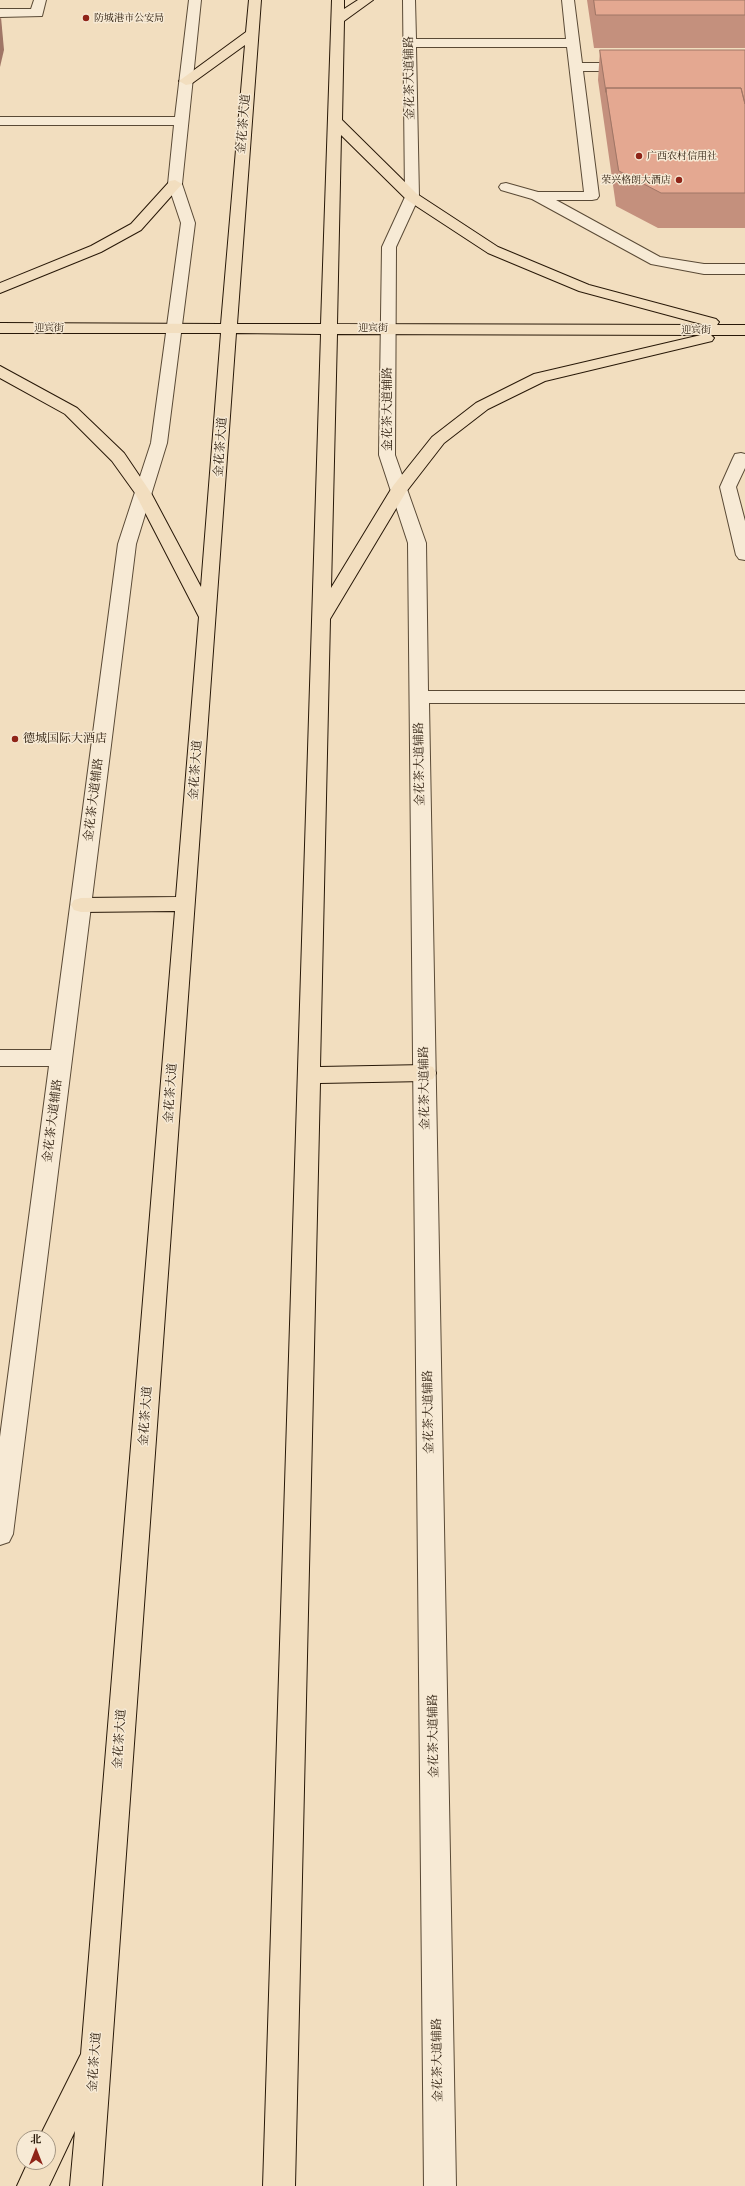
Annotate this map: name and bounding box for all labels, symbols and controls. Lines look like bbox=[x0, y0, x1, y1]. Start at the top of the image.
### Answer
place label: 防城港市公安局 bbox=[94, 12, 164, 24]
marker: 防城港市公安局 bbox=[81, 13, 91, 23]
street label: 金花茶大道辅路 bbox=[402, 36, 418, 120]
street label: 金花茶大道 bbox=[234, 93, 254, 155]
place label: 广西农村信用社 bbox=[647, 150, 717, 162]
marker: 广西农村信用社 bbox=[634, 151, 644, 161]
place label: 荣兴格朗大酒店 bbox=[601, 174, 671, 186]
marker: 荣兴格朗大酒店 bbox=[674, 175, 684, 185]
street label: 迎宾街 bbox=[34, 322, 64, 334]
street label: 迎宾街 bbox=[358, 322, 388, 334]
street label: 迎宾街 bbox=[681, 324, 711, 336]
street label: 金花茶大道辅路 bbox=[381, 367, 395, 451]
street label: 金花茶大道 bbox=[212, 417, 230, 477]
street label: 金花茶大道辅路 bbox=[412, 722, 428, 806]
place label: 德城国际大酒店 bbox=[23, 732, 107, 746]
marker: 德城国际大酒店 bbox=[10, 734, 20, 744]
street label: 金花茶大道 bbox=[187, 740, 205, 800]
street label: 金花茶大道辅路 bbox=[82, 757, 106, 843]
street label: 金花茶大道辅路 bbox=[417, 1046, 433, 1130]
street label: 金花茶大道 bbox=[162, 1063, 180, 1123]
street label: 金花茶大道辅路 bbox=[41, 1078, 65, 1164]
street label: 金花茶大道辅路 bbox=[421, 1370, 437, 1454]
street label: 金花茶大道 bbox=[137, 1386, 155, 1446]
street label: 金花茶大道辅路 bbox=[426, 1694, 442, 1778]
street label: 金花茶大道 bbox=[111, 1709, 129, 1769]
street label: 金花茶大道辅路 bbox=[430, 2018, 446, 2102]
street label: 金花茶大道 bbox=[86, 2032, 104, 2092]
north arrow bbox=[16, 2130, 56, 2170]
text: 北 bbox=[31, 2131, 42, 2147]

